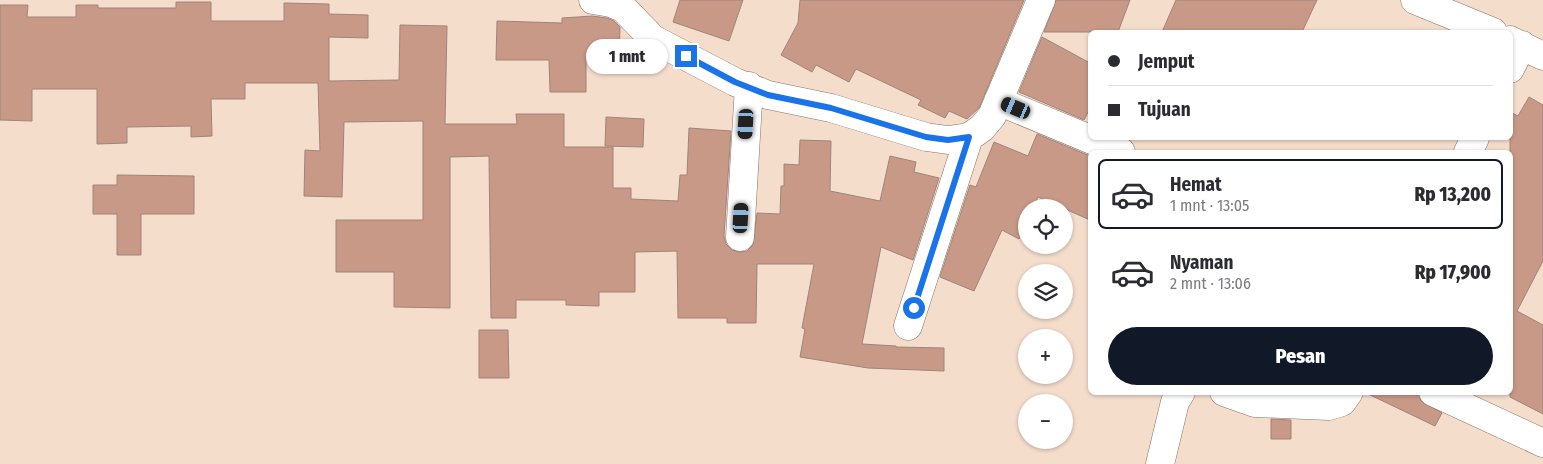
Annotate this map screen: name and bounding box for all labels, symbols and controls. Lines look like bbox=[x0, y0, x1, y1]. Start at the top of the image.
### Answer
callout: 1 mnt bbox=[586, 38, 668, 74]
route end bbox=[675, 45, 697, 67]
text: 1 mnt bbox=[609, 47, 645, 66]
text: Jemput bbox=[1138, 50, 1195, 73]
car bbox=[999, 95, 1032, 121]
text: Tujuan bbox=[1138, 98, 1191, 121]
car bbox=[737, 109, 754, 139]
icon: car bbox=[1110, 172, 1155, 217]
text: Hemat bbox=[1170, 173, 1222, 196]
text: Rp 13,200 bbox=[1414, 183, 1491, 206]
text: 1 mnt · 13:05 bbox=[1170, 196, 1249, 215]
map controls bbox=[1018, 199, 1073, 449]
button: locate bbox=[1018, 199, 1073, 254]
car bbox=[732, 203, 749, 233]
icon: car bbox=[1110, 250, 1155, 295]
text: Nyaman bbox=[1170, 251, 1233, 274]
text: Rp 17,900 bbox=[1415, 261, 1491, 284]
button: layers bbox=[1018, 264, 1073, 319]
text: 2 mnt · 13:06 bbox=[1170, 274, 1251, 293]
route start bbox=[903, 297, 925, 319]
button: Pesan bbox=[1108, 327, 1493, 385]
button: + bbox=[1018, 329, 1073, 384]
button: − bbox=[1018, 394, 1073, 449]

